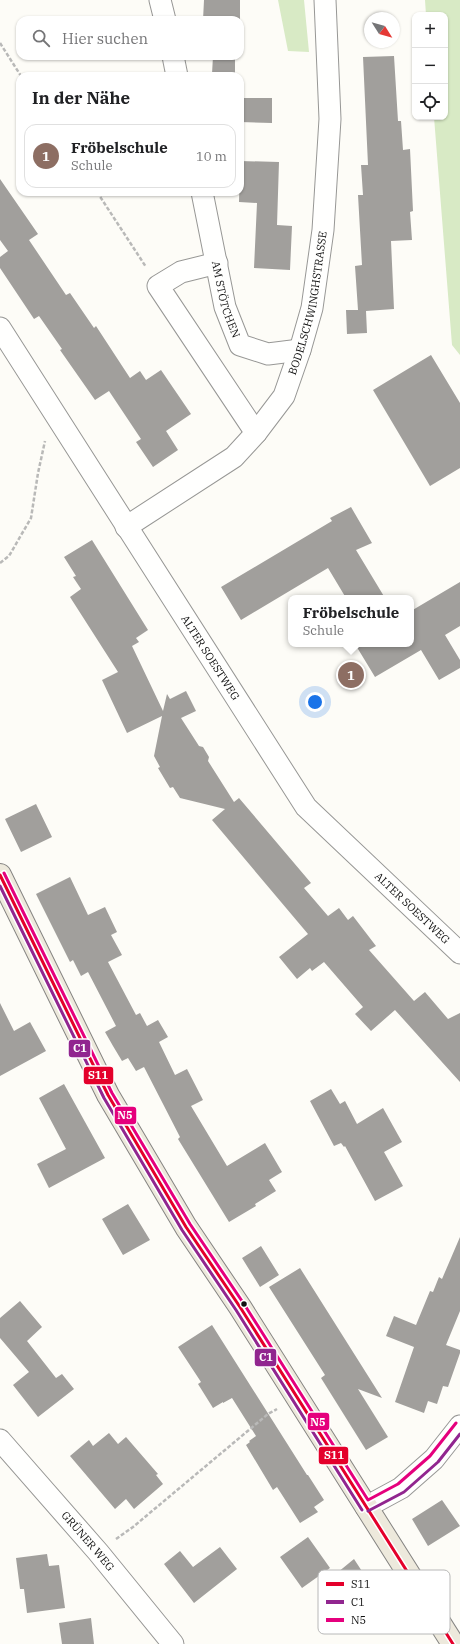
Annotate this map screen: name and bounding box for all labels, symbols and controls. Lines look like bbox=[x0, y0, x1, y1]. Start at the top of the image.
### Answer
north arrow bbox=[364, 12, 400, 48]
map controls bbox=[412, 12, 448, 120]
button: + bbox=[412, 12, 448, 48]
search box bbox=[16, 16, 244, 60]
icon: search bbox=[30, 27, 52, 49]
text: Hier suchen bbox=[62, 29, 148, 48]
button: − bbox=[412, 48, 448, 84]
button: locate bbox=[412, 84, 448, 120]
text: In der Nähe bbox=[32, 87, 130, 109]
text: Fröbelschule bbox=[71, 138, 168, 157]
text: 1 bbox=[42, 148, 50, 165]
text: 10 m bbox=[196, 148, 227, 165]
text: Schule bbox=[71, 157, 112, 174]
street label: BODELSCHWINGHSTRASSE bbox=[285, 230, 330, 377]
street label: AM STÖTCHEN bbox=[209, 260, 244, 340]
popup bbox=[288, 595, 414, 647]
text: Fröbelschule bbox=[303, 603, 399, 622]
street label: ALTER SOESTWEG bbox=[178, 612, 243, 703]
text: Schule bbox=[303, 622, 344, 639]
pin: 1 bbox=[338, 660, 364, 690]
your location bbox=[305, 692, 325, 712]
street label: ALTER SOESTWEG bbox=[372, 869, 453, 947]
line badge: C1 bbox=[68, 1039, 91, 1058]
text: C1 bbox=[73, 1041, 87, 1055]
line badge: S11 bbox=[83, 1066, 114, 1085]
text: S11 bbox=[88, 1068, 108, 1082]
line badge: N5 bbox=[114, 1106, 137, 1125]
text: N5 bbox=[117, 1108, 133, 1122]
unlabelled marker bbox=[239, 1299, 249, 1309]
line badge: C1 bbox=[254, 1348, 277, 1367]
text: C1 bbox=[259, 1350, 273, 1364]
line badge: N5 bbox=[307, 1412, 330, 1431]
text: N5 bbox=[310, 1415, 326, 1429]
line badge: S11 bbox=[318, 1446, 349, 1465]
text: S11 bbox=[324, 1448, 344, 1462]
street label: GRÜNER WEG bbox=[58, 1508, 118, 1574]
legend bbox=[318, 1570, 450, 1634]
text: S11 bbox=[351, 1577, 371, 1591]
text: C1 bbox=[351, 1595, 365, 1609]
text: N5 bbox=[351, 1613, 366, 1627]

